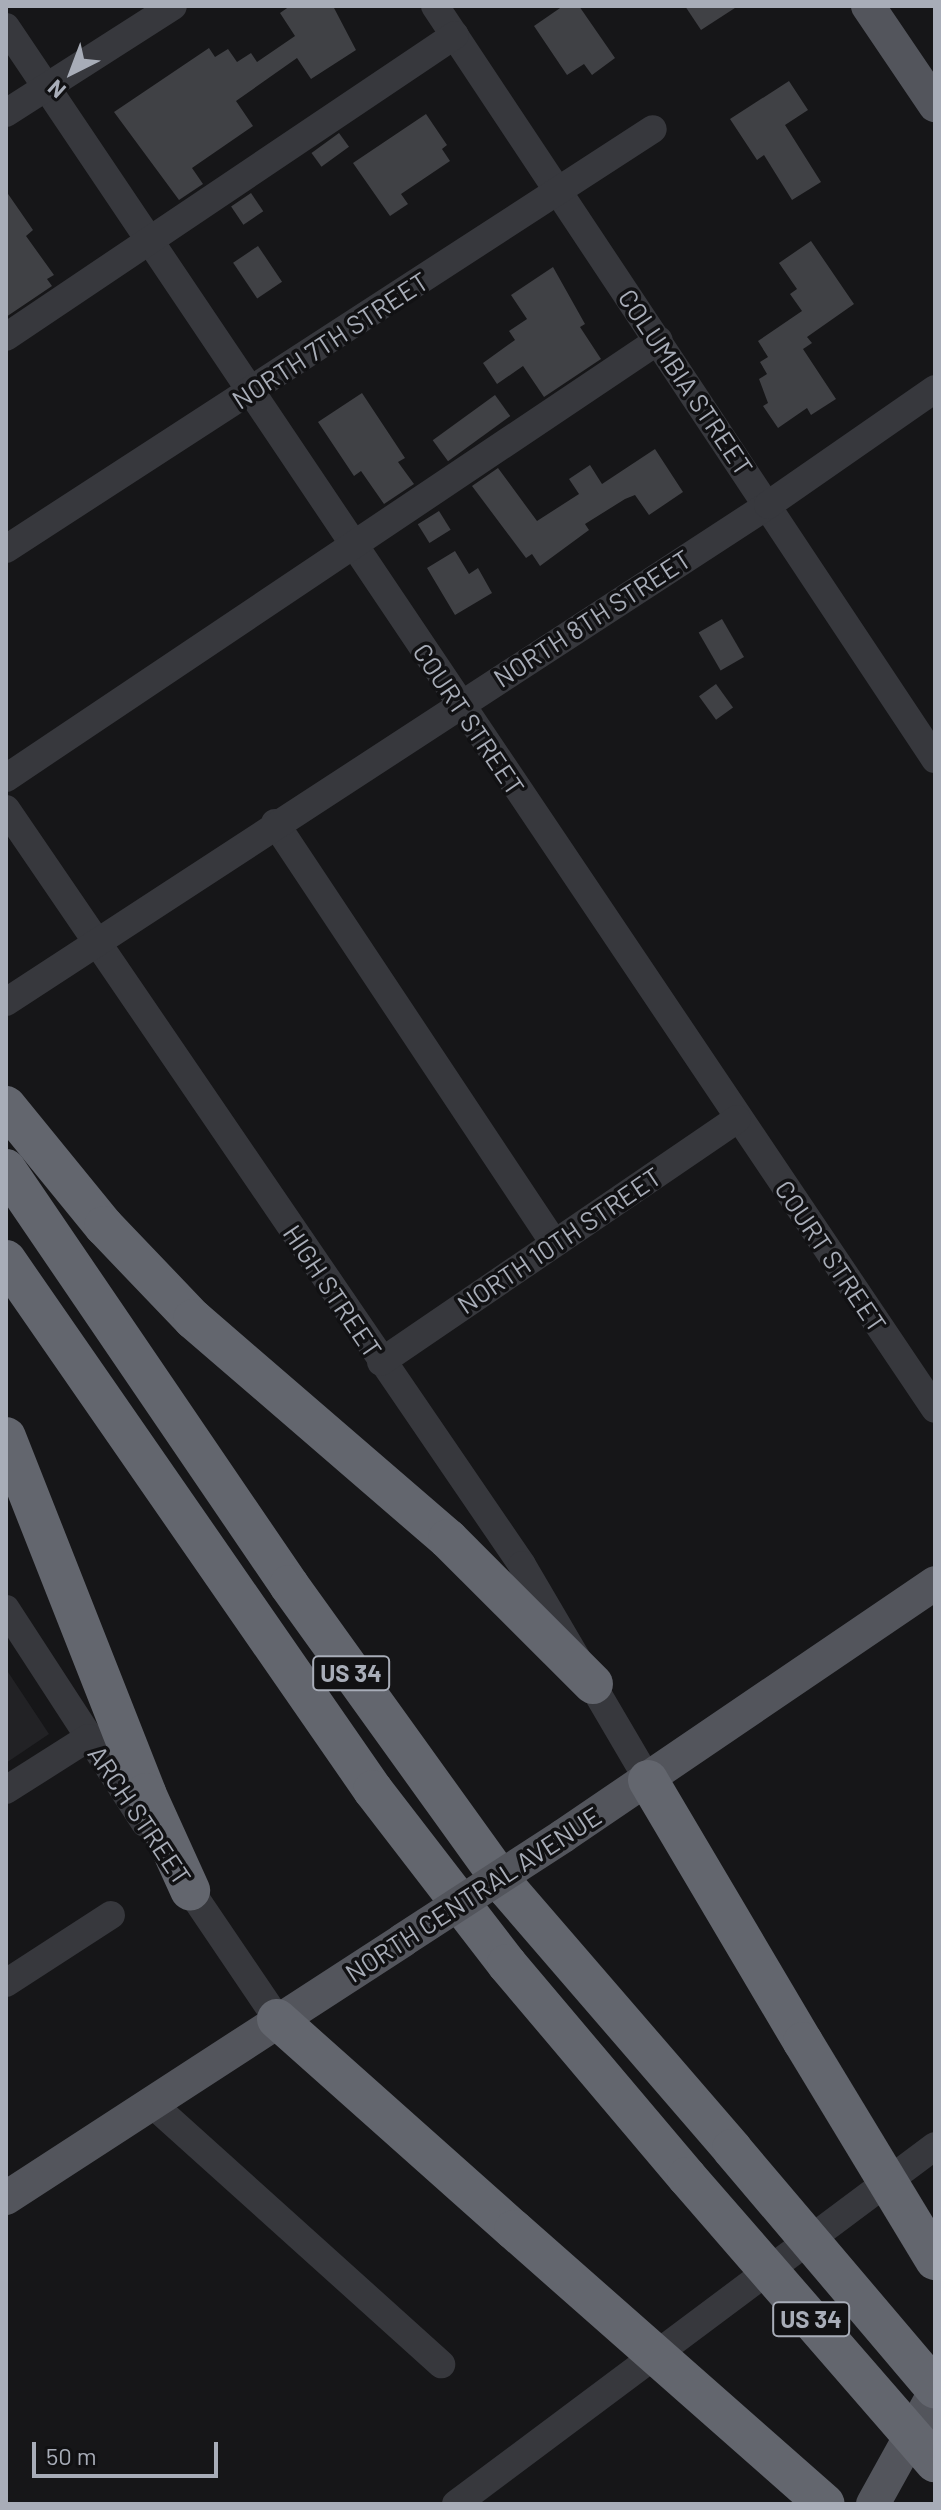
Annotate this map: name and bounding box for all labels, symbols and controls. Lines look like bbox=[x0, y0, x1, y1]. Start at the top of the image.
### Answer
north arrow bbox=[32, 32, 112, 112]
text: N bbox=[42, 75, 70, 104]
street label: NORTH 7TH STREET bbox=[226, 265, 434, 415]
street label: COLUMBIA STREET bbox=[612, 283, 760, 481]
street label: NORTH 8TH STREET bbox=[488, 543, 696, 693]
street label: COURT STREET bbox=[407, 637, 531, 801]
street label: NORTH 10TH STREET bbox=[451, 1160, 667, 1320]
street label: COURT STREET bbox=[769, 1174, 893, 1338]
street label: HIGH STREET bbox=[277, 1219, 389, 1363]
road number: US 34 bbox=[311, 1653, 391, 1693]
street label: ARCH STREET bbox=[82, 1739, 198, 1891]
street label: NORTH CENTRAL AVENUE bbox=[339, 1800, 607, 1988]
road number: US 34 bbox=[771, 2299, 851, 2339]
scale bar bbox=[36, 2426, 222, 2476]
text: 50 m bbox=[46, 2441, 97, 2470]

